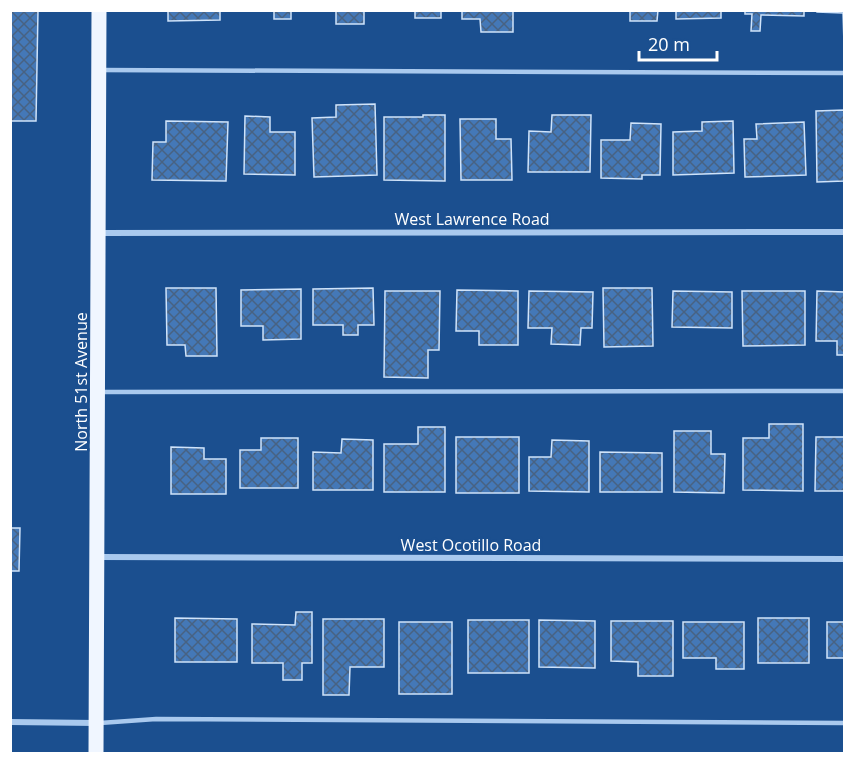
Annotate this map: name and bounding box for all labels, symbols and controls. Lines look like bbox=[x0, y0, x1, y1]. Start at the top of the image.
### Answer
scale bar bbox=[639, 24, 717, 62]
text: 20 m bbox=[648, 32, 690, 56]
street label: West Lawrence Road bbox=[394, 208, 550, 230]
street label: North 51st Avenue bbox=[70, 312, 92, 452]
street label: West Ocotillo Road bbox=[401, 534, 541, 556]

